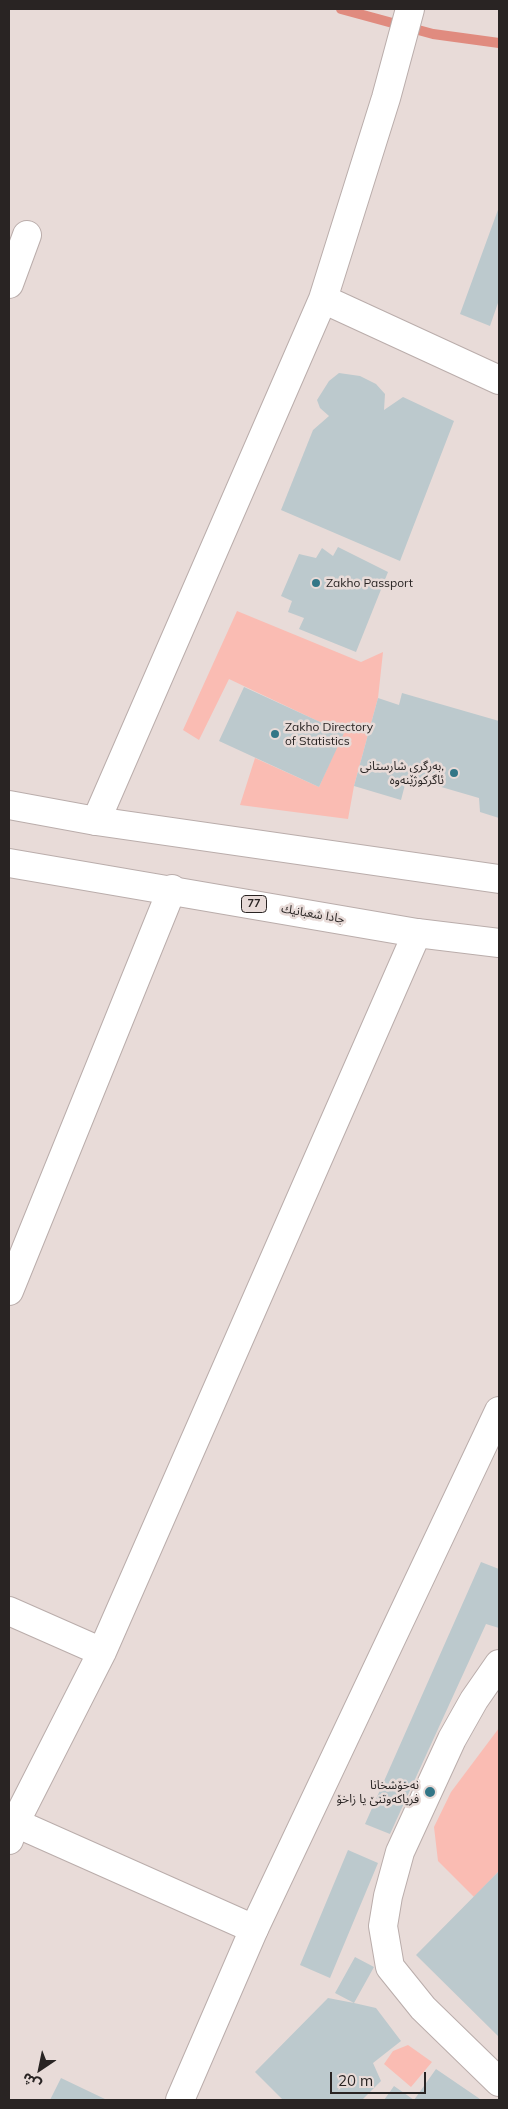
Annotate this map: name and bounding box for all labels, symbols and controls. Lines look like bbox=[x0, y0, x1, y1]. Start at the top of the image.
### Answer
place label: Zakho Passport bbox=[326, 576, 413, 590]
marker: Zakho Passport bbox=[310, 577, 322, 589]
place label: Zakho Directory of Statistics bbox=[285, 720, 373, 748]
marker: Zakho Directory of Statistics bbox=[269, 728, 281, 740]
place label: بەرگری شارستانی, ئاگرکوژێنەوە bbox=[360, 759, 444, 787]
marker: بەرگری شارستانی, ئاگرکوژێنەوە bbox=[448, 767, 460, 779]
road number: 77 bbox=[242, 896, 266, 912]
street label: جادا شعبانيك bbox=[280, 901, 346, 927]
place label: نه‌خۆشخانا فرياكه‌وتنێ يا زاخۆ bbox=[336, 1778, 419, 1806]
marker: نه‌خۆشخانا فرياكه‌وتنێ يا زاخۆ bbox=[423, 1785, 437, 1799]
north arrow bbox=[15, 2044, 65, 2094]
scale bar bbox=[333, 2062, 429, 2094]
text: ش bbox=[19, 2069, 45, 2094]
text: 20 m bbox=[338, 2071, 373, 2090]

